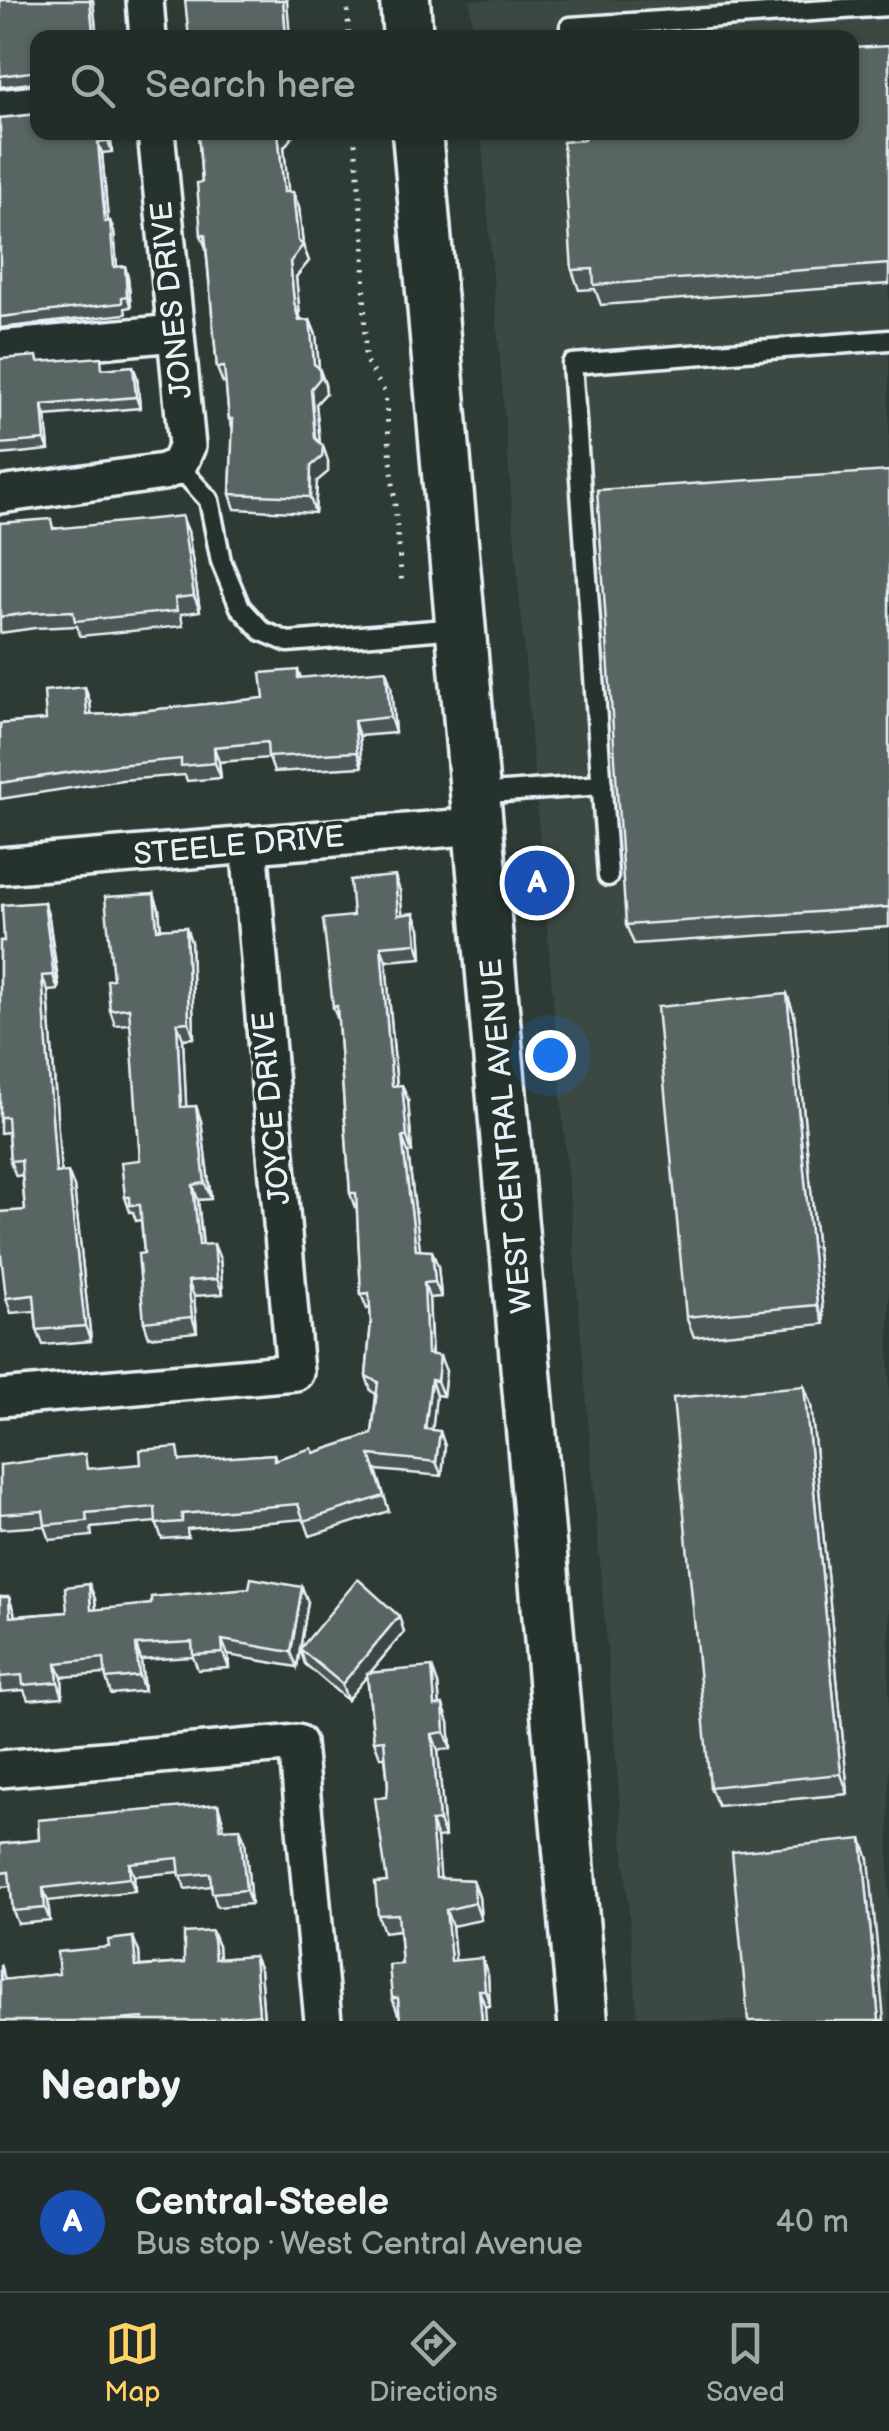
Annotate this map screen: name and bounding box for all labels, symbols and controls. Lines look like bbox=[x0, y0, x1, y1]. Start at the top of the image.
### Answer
search box bbox=[30, 30, 859, 140]
icon: search bbox=[65, 58, 120, 113]
text: Search here bbox=[145, 63, 356, 108]
street label: JONES DRIVE bbox=[144, 200, 200, 400]
street label: STEELE DRIVE bbox=[132, 819, 346, 873]
pin: A bbox=[504, 846, 570, 920]
street label: WEST CENTRAL AVENUE bbox=[474, 957, 540, 1315]
street label: JOYCE DRIVE bbox=[246, 1010, 298, 1206]
your location bbox=[525, 1030, 576, 1081]
text: Nearby bbox=[40, 2061, 180, 2112]
text: Central-Steele bbox=[135, 2180, 389, 2225]
text: A bbox=[63, 2203, 82, 2242]
text: 40 m bbox=[776, 2203, 849, 2242]
text: Bus stop · West Central Avenue bbox=[135, 2225, 583, 2264]
tab: Map bbox=[104, 2316, 161, 2409]
tab: Directions bbox=[369, 2316, 498, 2409]
tab: Saved bbox=[706, 2316, 785, 2409]

